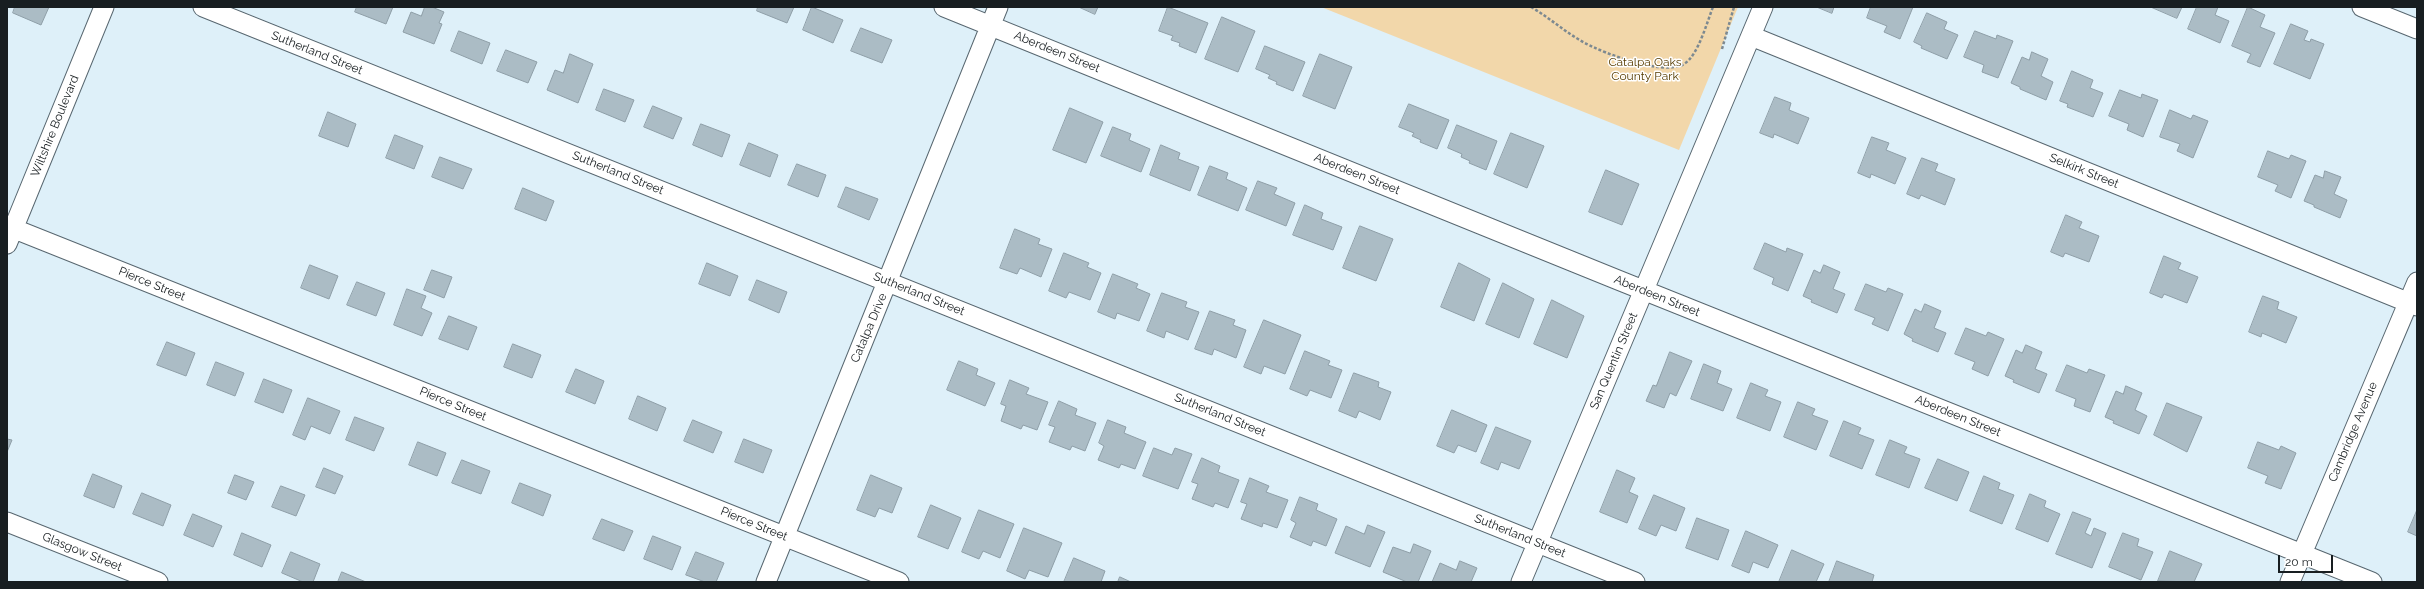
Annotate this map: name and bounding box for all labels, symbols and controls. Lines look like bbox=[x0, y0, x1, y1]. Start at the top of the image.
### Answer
street label: Sutherland Street bbox=[269, 28, 365, 78]
street label: Aberdeen Street bbox=[1012, 28, 1102, 76]
park label: Catalpa Oaks County Park bbox=[1608, 55, 1682, 83]
street label: Wiltshire Boulevard bbox=[28, 73, 82, 179]
street label: Sutherland Street bbox=[570, 148, 666, 198]
street label: Aberdeen Street bbox=[1312, 150, 1402, 198]
street label: Selkirk Street bbox=[2047, 151, 2121, 191]
street label: Pierce Street bbox=[116, 264, 188, 304]
street label: Sutherland Street bbox=[871, 269, 967, 319]
street label: Aberdeen Street bbox=[1612, 272, 1702, 320]
street label: Catalpa Drive bbox=[848, 291, 890, 365]
street label: San Quentin Street bbox=[1587, 310, 1641, 412]
street label: Cambridge Avenue bbox=[2325, 380, 2381, 484]
street label: Pierce Street bbox=[417, 384, 489, 424]
street label: Sutherland Street bbox=[1172, 390, 1268, 440]
street label: Aberdeen Street bbox=[1913, 392, 2003, 440]
street label: Pierce Street bbox=[718, 504, 790, 544]
street label: Sutherland Street bbox=[1472, 511, 1568, 561]
street label: Glasgow Street bbox=[40, 529, 124, 575]
scale bar bbox=[2280, 547, 2335, 573]
text: 20 m bbox=[2285, 555, 2313, 569]

